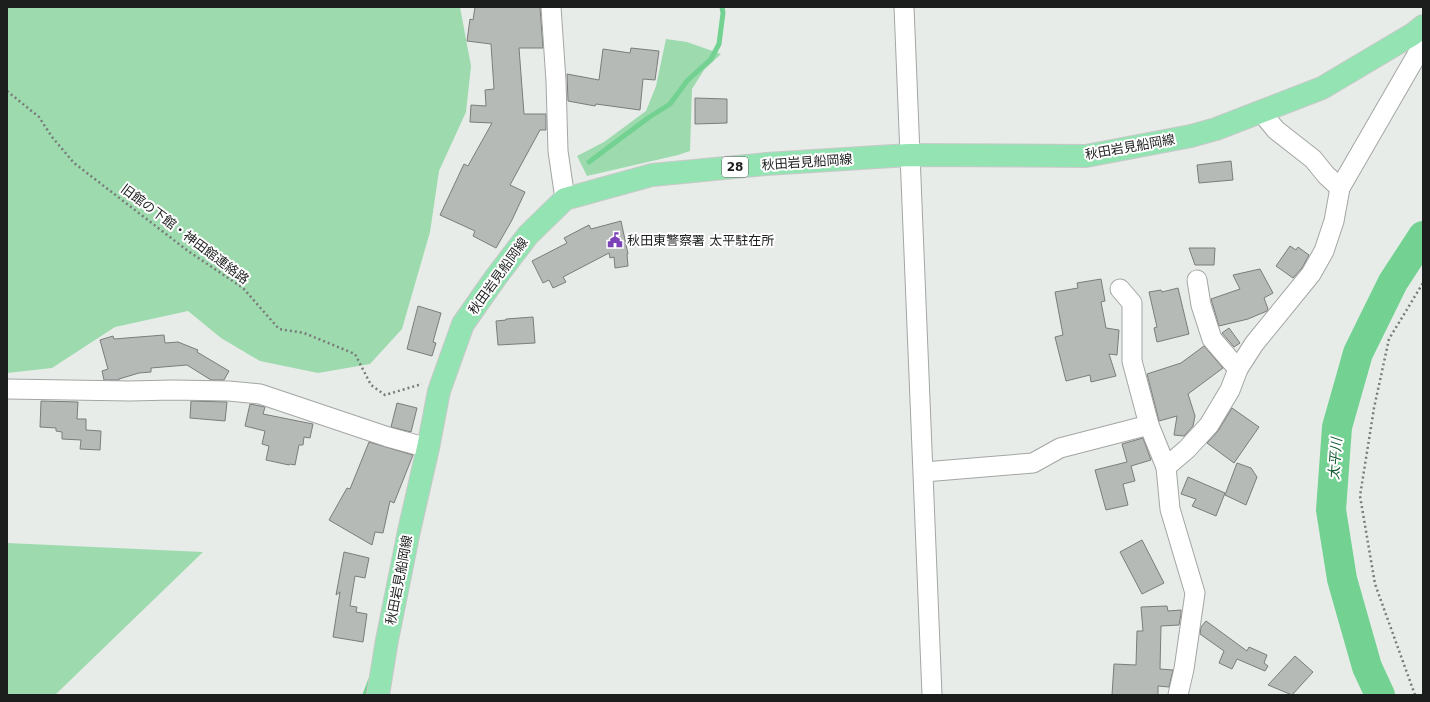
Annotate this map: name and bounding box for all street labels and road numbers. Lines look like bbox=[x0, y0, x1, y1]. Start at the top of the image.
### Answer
street label: 秋田岩見船岡線 bbox=[1084, 132, 1176, 162]
street label: 秋田岩見船岡線 bbox=[761, 151, 853, 173]
road number: 28 bbox=[722, 157, 748, 177]
street label: 旧館の下館・神田館連絡路 bbox=[118, 181, 252, 287]
street label: 秋田岩見船岡線 bbox=[465, 235, 531, 317]
street label: 秋田岩見船岡線 bbox=[383, 534, 415, 626]

